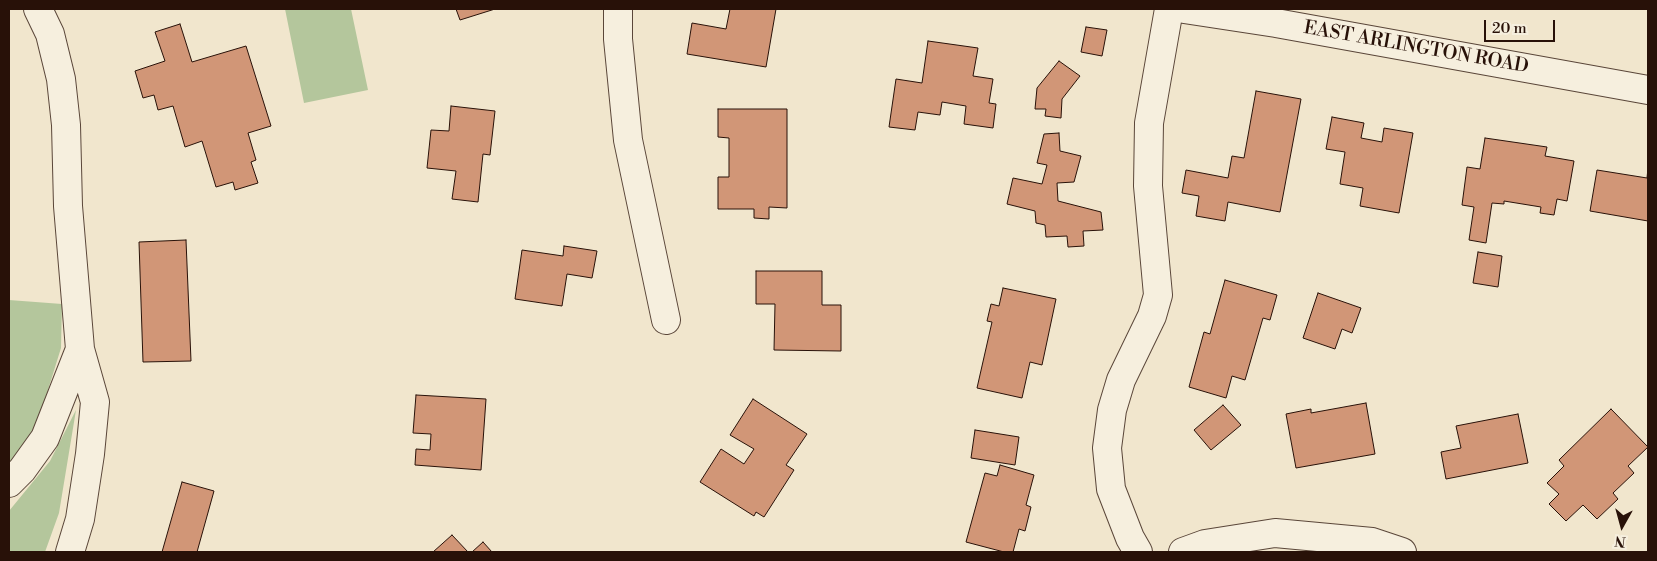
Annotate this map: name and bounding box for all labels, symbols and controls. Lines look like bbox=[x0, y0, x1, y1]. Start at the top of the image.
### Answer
scale bar bbox=[1487, 10, 1558, 42]
street label: EAST ARLINGTON ROAD bbox=[1302, 17, 1530, 79]
text: 20 m bbox=[1492, 19, 1527, 38]
north arrow bbox=[1597, 501, 1647, 551]
text: N bbox=[1614, 531, 1627, 550]

